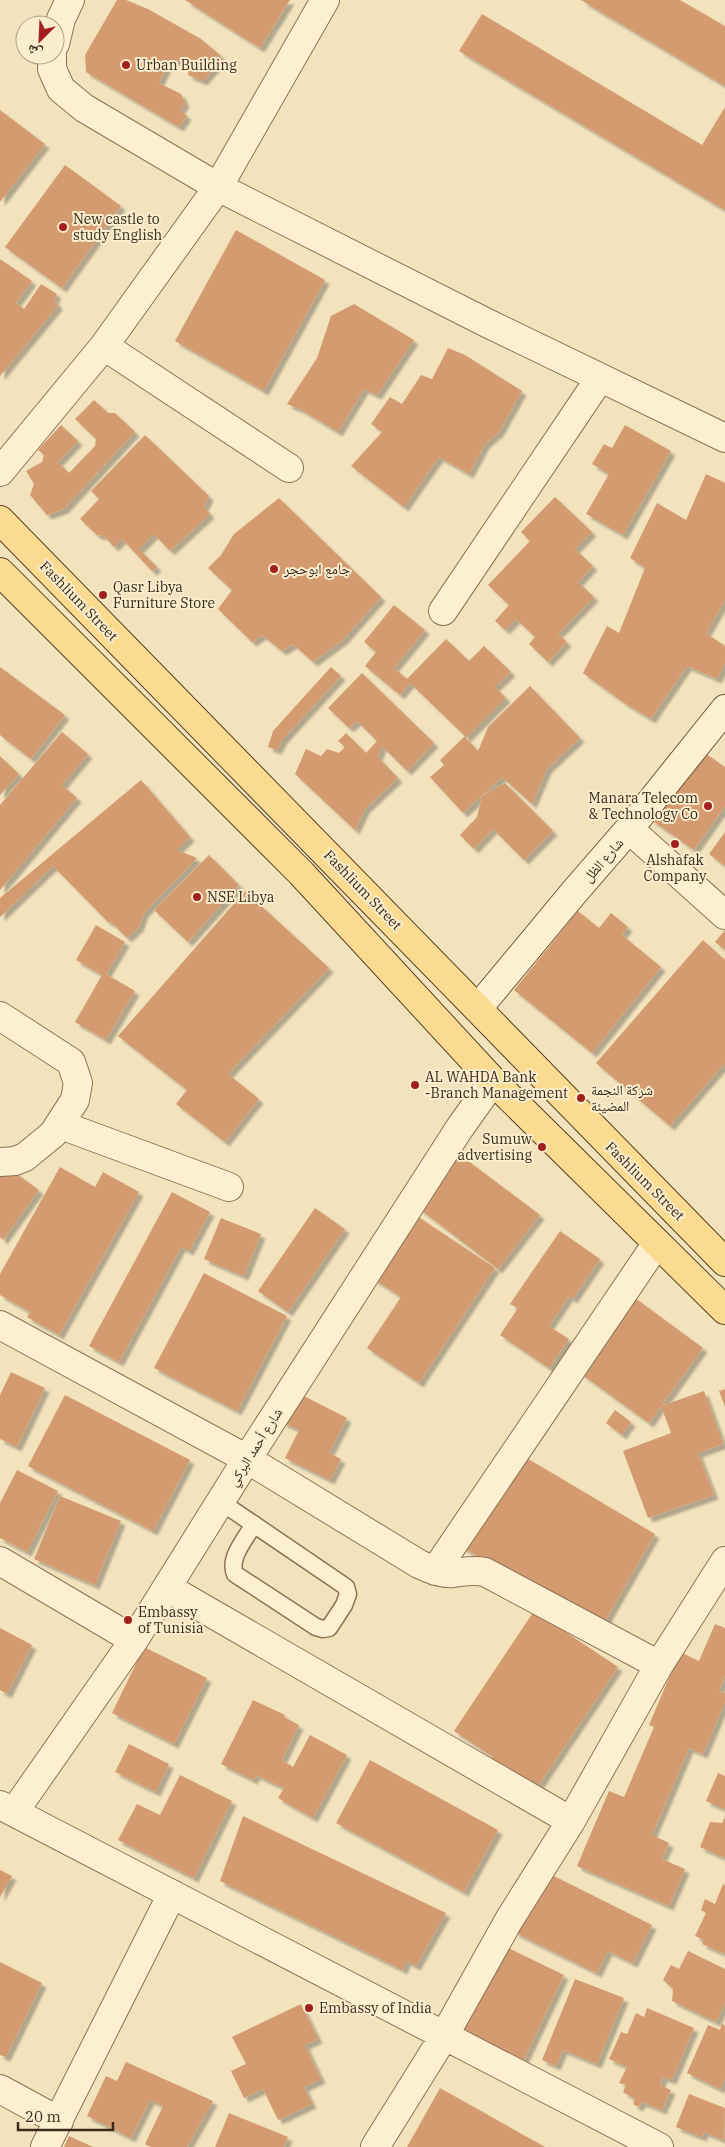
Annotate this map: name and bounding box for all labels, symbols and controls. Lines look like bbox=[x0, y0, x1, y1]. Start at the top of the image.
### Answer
north arrow bbox=[15, 15, 65, 65]
text: ش bbox=[24, 41, 45, 63]
place label: Urban Building bbox=[136, 56, 237, 74]
marker: Urban Building bbox=[120, 59, 132, 71]
place label: New castle to study English bbox=[73, 210, 163, 244]
marker: New castle to study English bbox=[57, 221, 69, 233]
street label: Fashlium Street bbox=[36, 557, 122, 645]
place label: جامع ابوحجر bbox=[283, 560, 350, 579]
marker: جامع ابوحجر bbox=[268, 563, 280, 575]
place label: Qasr Libya Furniture Store bbox=[113, 578, 215, 612]
marker: Qasr Libya Furniture Store bbox=[97, 589, 109, 601]
place label: Manara Telecom & Technology Co bbox=[588, 789, 698, 823]
marker: Manara Telecom & Technology Co bbox=[702, 800, 714, 812]
street label: شارع الظل bbox=[579, 834, 628, 887]
marker: Alshafak Company bbox=[669, 838, 681, 850]
street label: Fashlium Street bbox=[320, 846, 406, 934]
place label: Alshafak Company bbox=[644, 851, 707, 885]
place label: NSE Libya bbox=[207, 888, 275, 906]
marker: NSE Libya bbox=[191, 891, 203, 903]
place label: AL WAHDA Bank -Branch Management bbox=[425, 1068, 568, 1102]
marker: AL WAHDA Bank -Branch Management bbox=[409, 1079, 421, 1091]
place label: شركة النجمة المضيئة bbox=[591, 1081, 653, 1115]
marker: شركة النجمة المضيئة bbox=[575, 1092, 587, 1104]
place label: Sumuw advertising bbox=[458, 1130, 532, 1164]
street label: Fashlium Street bbox=[602, 1138, 688, 1224]
marker: Sumuw advertising bbox=[536, 1141, 548, 1153]
street label: شارع أحمد البركي bbox=[224, 1404, 288, 1491]
place label: Embassy of Tunisia bbox=[138, 1603, 204, 1637]
marker: Embassy of Tunisia bbox=[122, 1614, 134, 1626]
place label: Embassy of India bbox=[319, 1999, 432, 2017]
marker: Embassy of India bbox=[303, 2002, 315, 2014]
scale bar bbox=[18, 2100, 112, 2132]
text: 20 m bbox=[25, 2107, 61, 2126]

